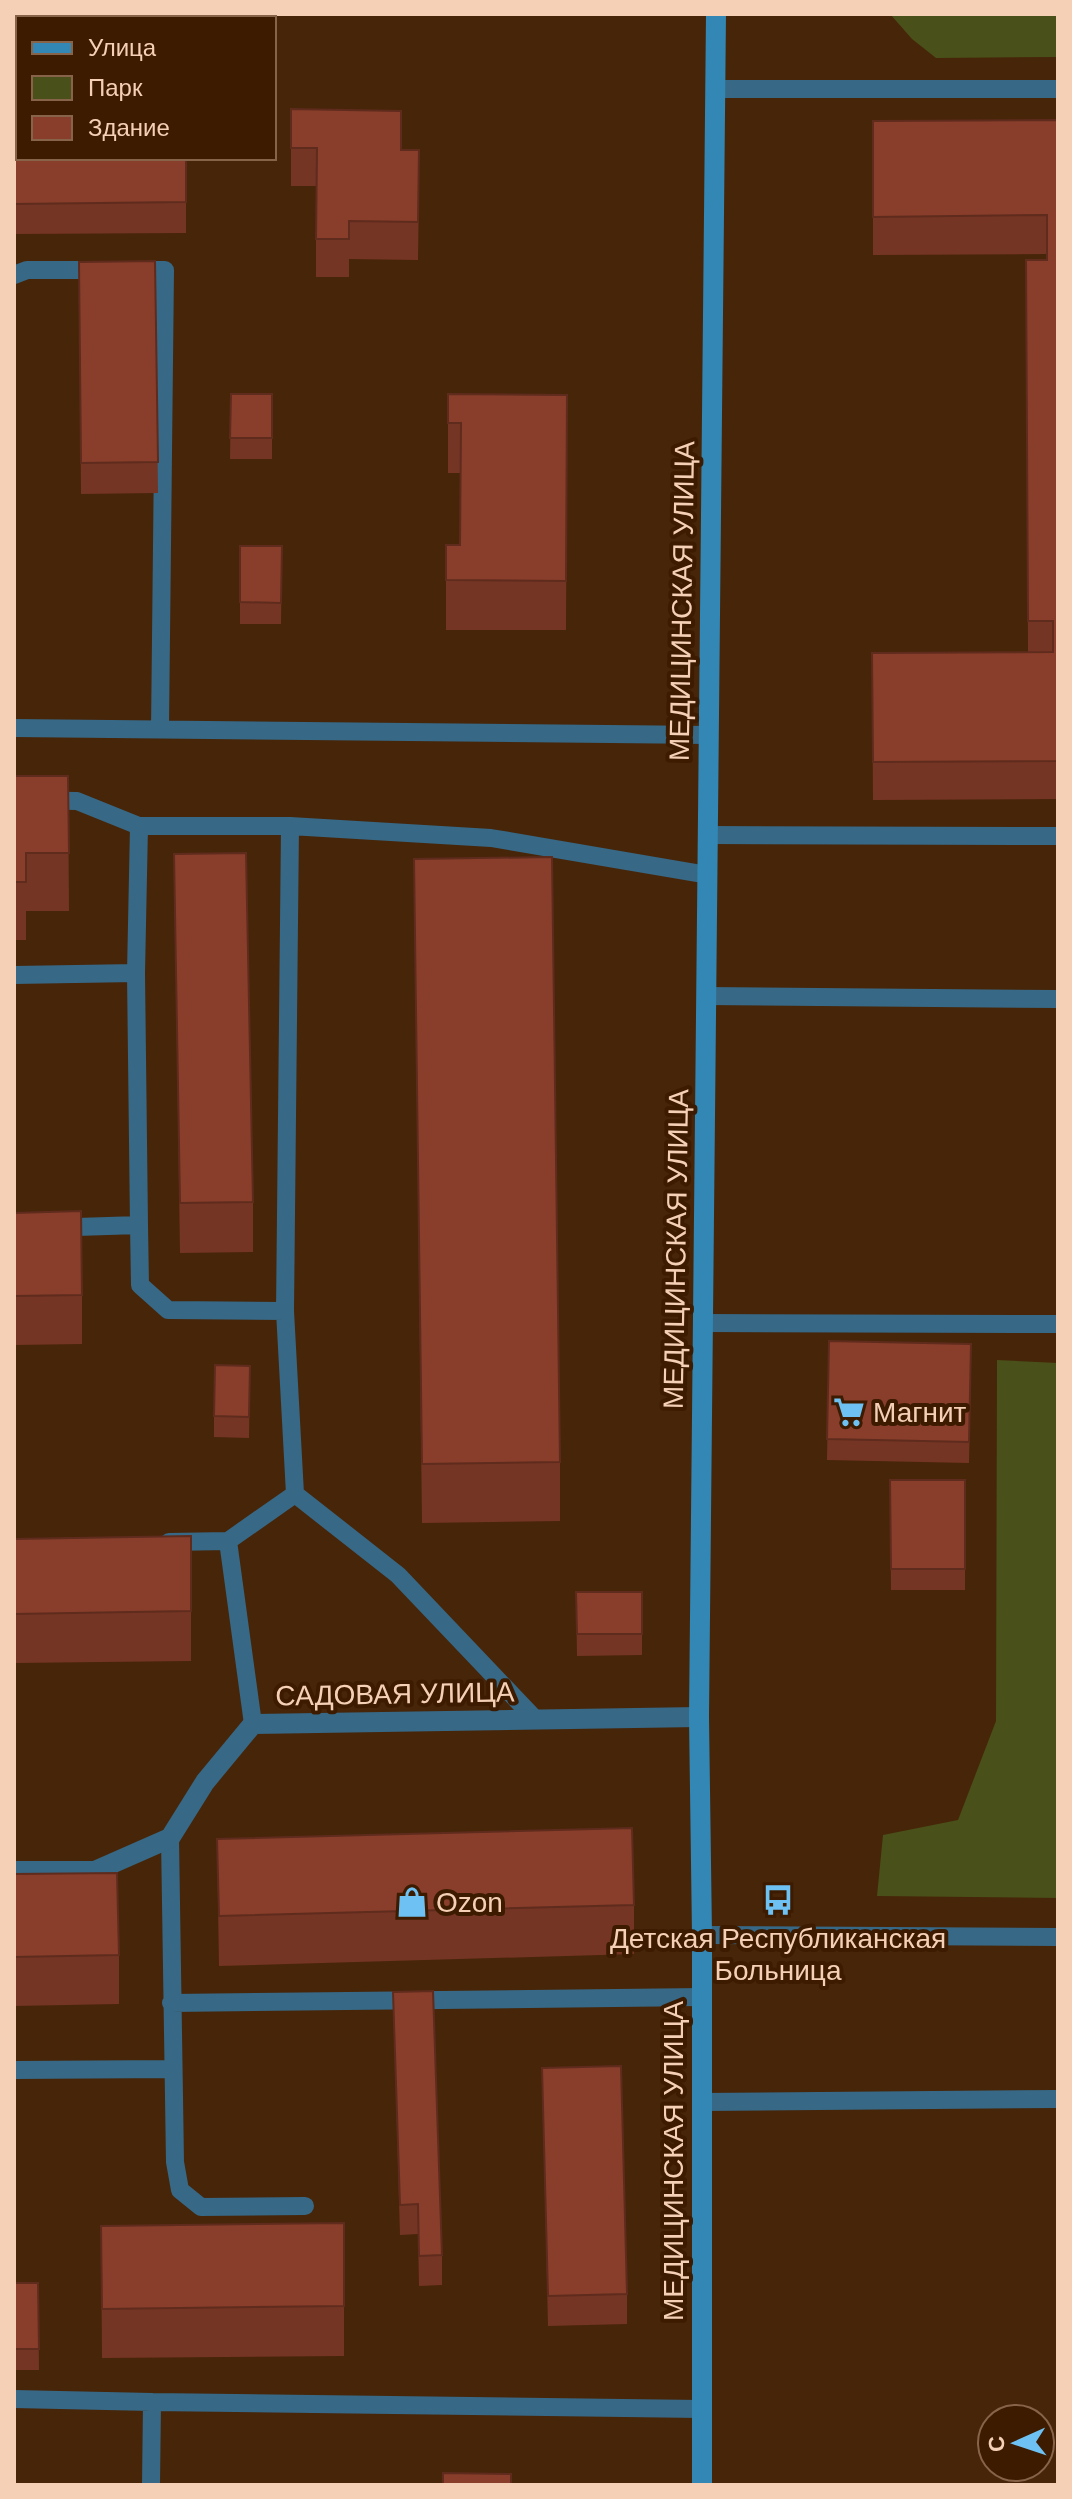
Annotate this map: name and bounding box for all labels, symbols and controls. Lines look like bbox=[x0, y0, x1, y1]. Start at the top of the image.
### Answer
legend bbox=[16, 16, 276, 160]
text: Улица bbox=[88, 34, 157, 61]
text: Парк bbox=[88, 74, 143, 101]
text: Здание bbox=[88, 114, 170, 141]
street label: МЕДИЦИНСКАЯ УЛИЦА bbox=[664, 440, 700, 761]
street label: МЕДИЦИНСКАЯ УЛИЦА bbox=[658, 1088, 694, 1409]
supermarket icon: Магнит bbox=[832, 1395, 866, 1429]
place label: Магнит bbox=[873, 1397, 967, 1428]
street label: САДОВАЯ УЛИЦА bbox=[275, 1676, 515, 1712]
bus stop icon: Детская Республиканская Больница bbox=[761, 1883, 795, 1917]
shop icon: Ozon bbox=[395, 1885, 429, 1919]
place label: Ozon bbox=[436, 1887, 503, 1918]
place label: Детская Республиканская Больница bbox=[610, 1923, 946, 1986]
street label: МЕДИЦИНСКАЯ УЛИЦА bbox=[658, 2001, 689, 2321]
north arrow bbox=[976, 2403, 1056, 2483]
text: С bbox=[984, 2435, 1009, 2453]

